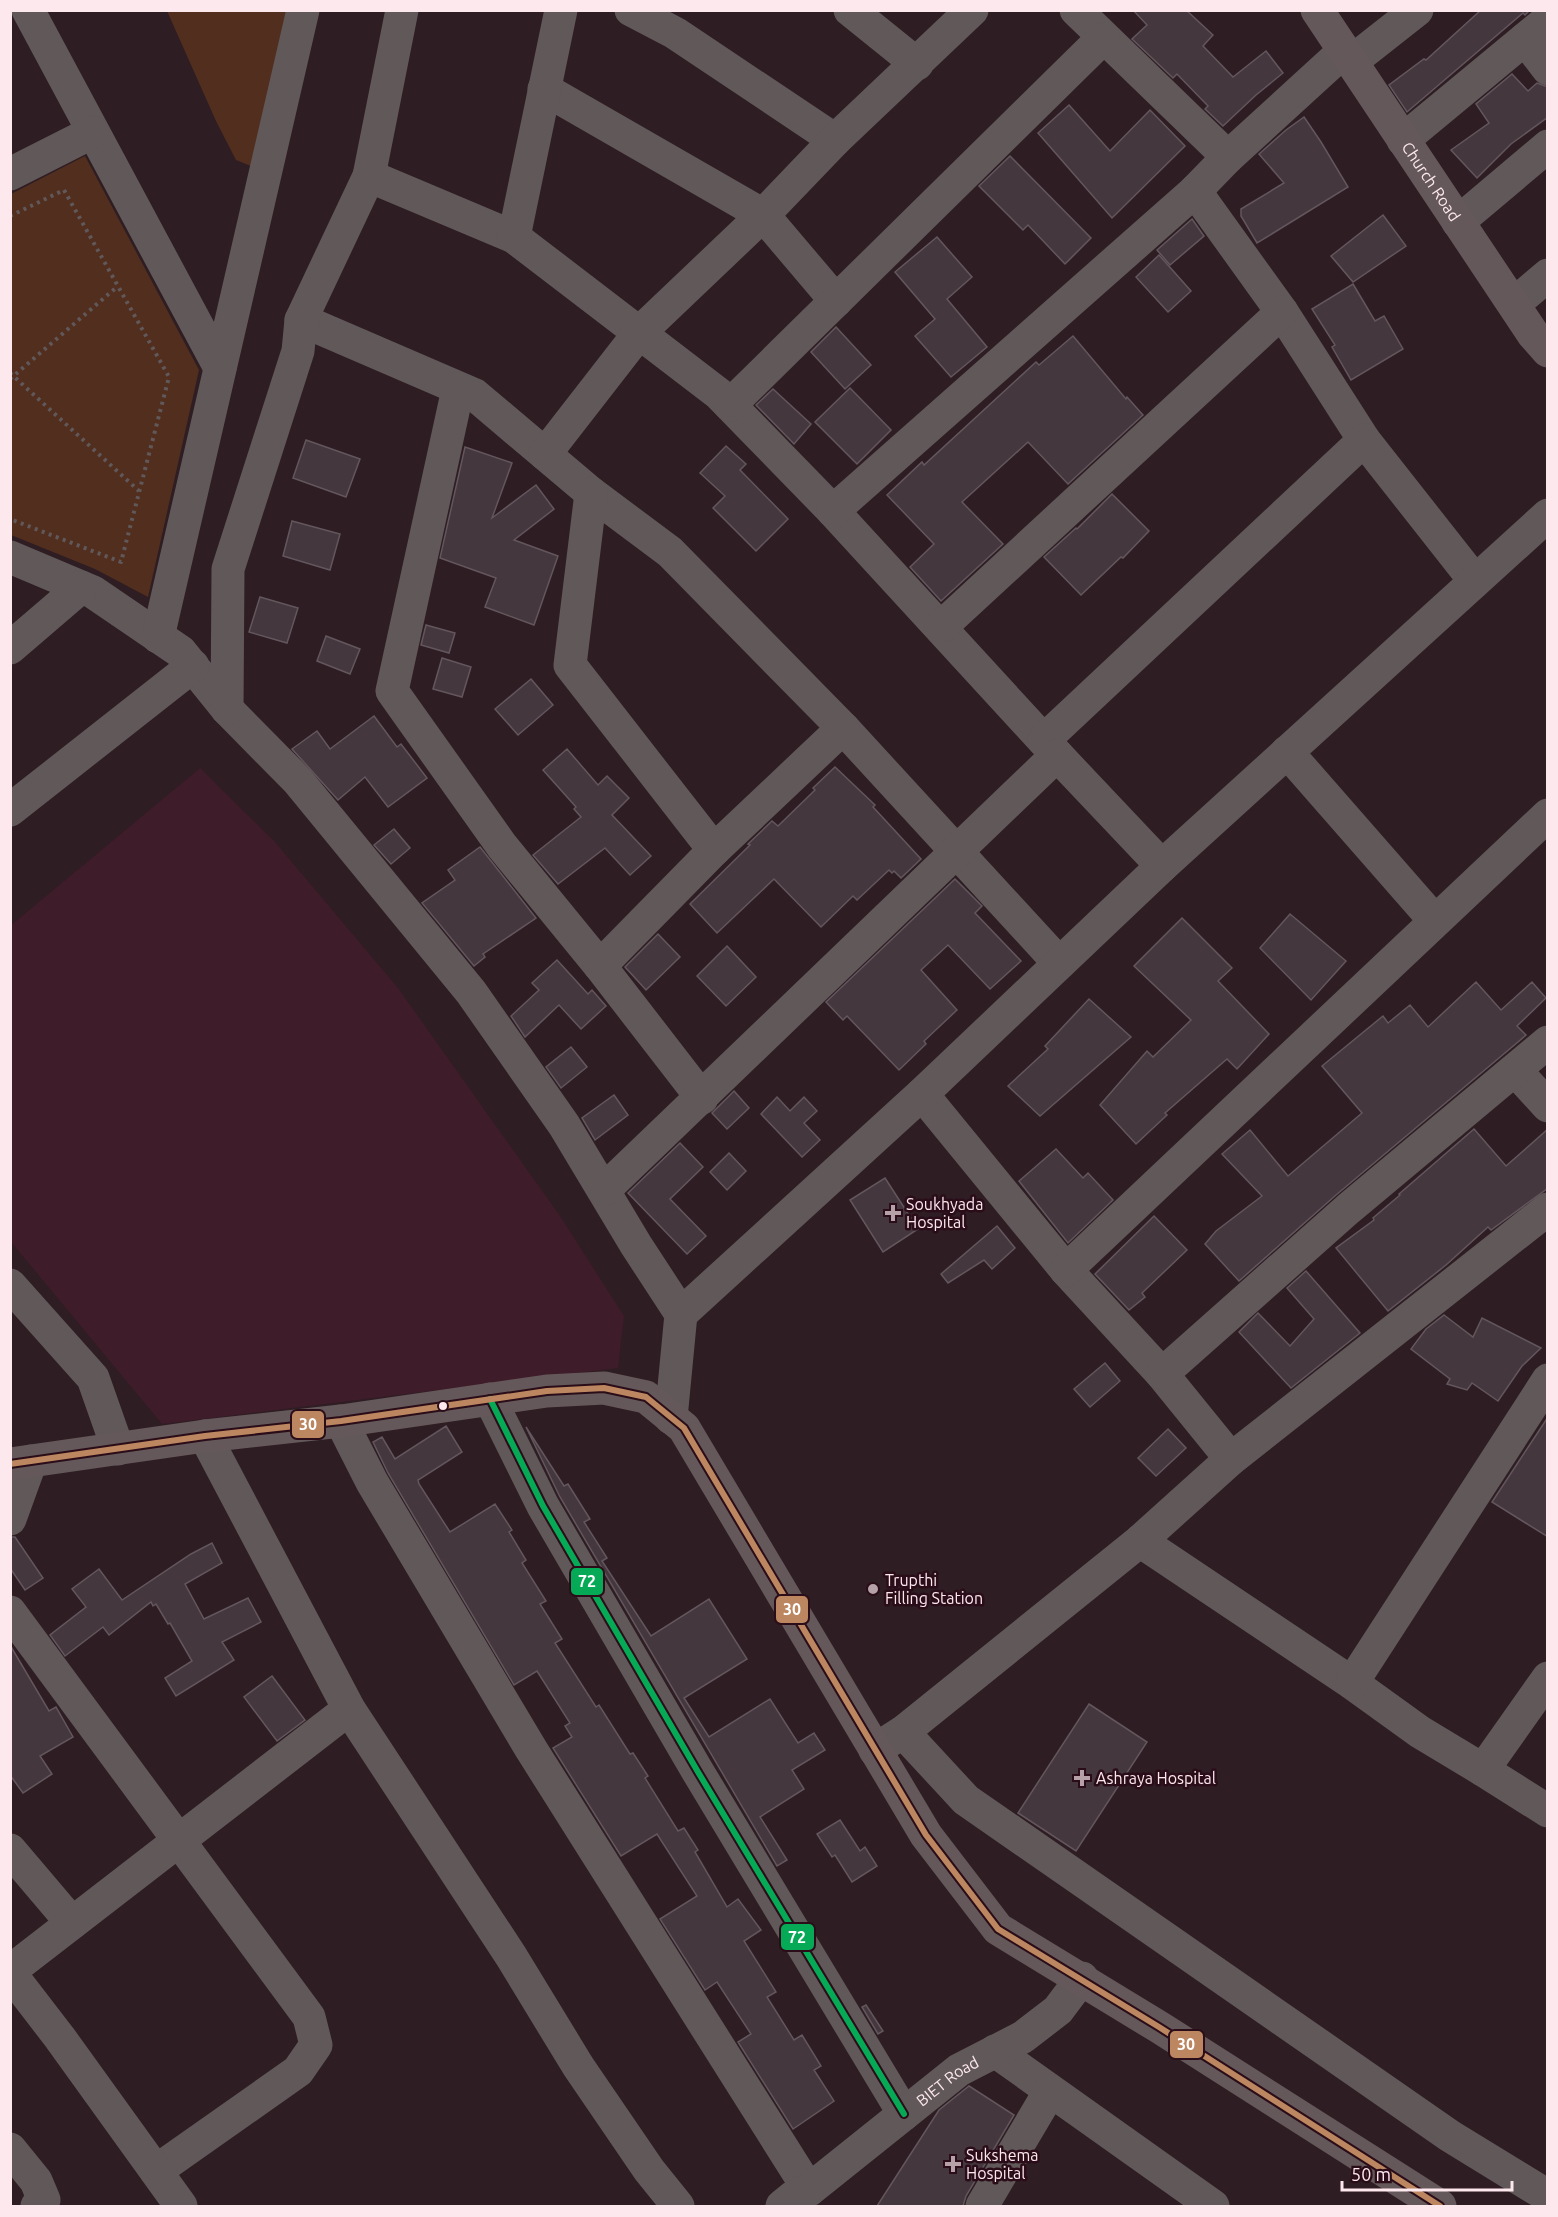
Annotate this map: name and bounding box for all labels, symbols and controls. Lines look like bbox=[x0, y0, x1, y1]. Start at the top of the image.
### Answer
street label: Church Road bbox=[1398, 138, 1464, 224]
place label: Soukhyada Hospital bbox=[906, 1195, 983, 1231]
marker: Soukhyada Hospital bbox=[884, 1204, 902, 1222]
unlabelled marker bbox=[437, 1400, 449, 1412]
line badge: 30 bbox=[291, 1410, 325, 1439]
text: 30 bbox=[299, 1415, 317, 1433]
line badge: 72 bbox=[570, 1567, 604, 1596]
place label: Trupthi Filling Station bbox=[885, 1571, 983, 1607]
text: 72 bbox=[578, 1572, 596, 1590]
marker: Trupthi Filling Station bbox=[866, 1582, 880, 1596]
line badge: 30 bbox=[775, 1595, 809, 1624]
text: 30 bbox=[783, 1600, 801, 1618]
marker: Ashraya Hospital bbox=[1073, 1769, 1091, 1787]
place label: Ashraya Hospital bbox=[1096, 1769, 1216, 1787]
line badge: 72 bbox=[780, 1923, 815, 1951]
text: 72 bbox=[788, 1928, 806, 1946]
line badge: 30 bbox=[1169, 2030, 1204, 2059]
text: 30 bbox=[1177, 2035, 1195, 2053]
street label: BIET Road bbox=[913, 2053, 981, 2110]
place label: Sukshema Hospital bbox=[966, 2146, 1039, 2182]
scale bar bbox=[1342, 2154, 1512, 2192]
marker: Sukshema Hospital bbox=[944, 2155, 962, 2173]
text: 50 m bbox=[1351, 2164, 1391, 2184]

